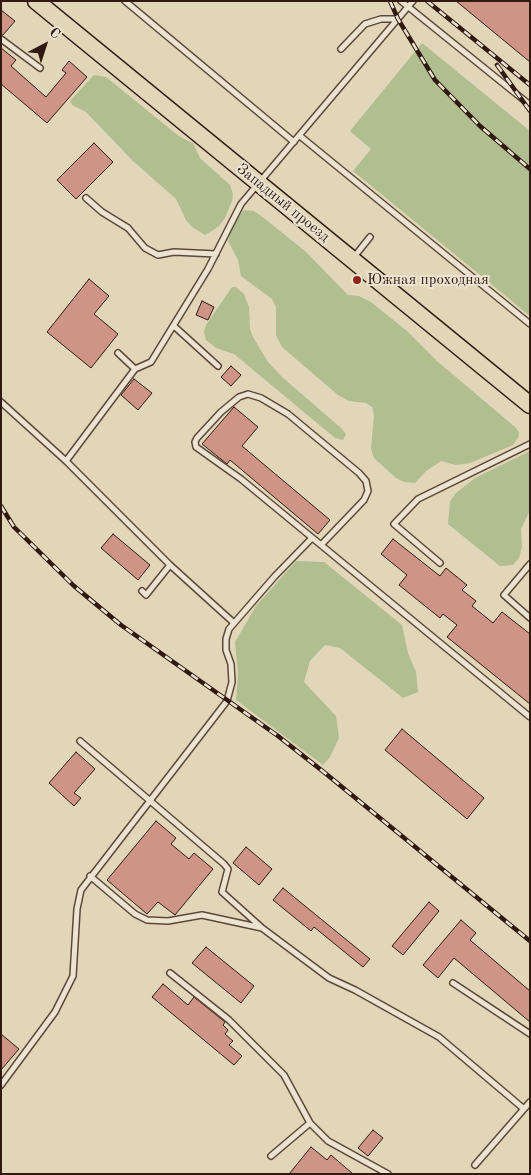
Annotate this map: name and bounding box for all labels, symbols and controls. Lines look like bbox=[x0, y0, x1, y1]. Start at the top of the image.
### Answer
north arrow bbox=[20, 20, 70, 70]
text: С bbox=[47, 25, 63, 42]
street label: Западный проезд bbox=[233, 160, 333, 246]
place label: Южная проходная bbox=[367, 271, 489, 289]
marker: Южная проходная bbox=[351, 274, 363, 286]

